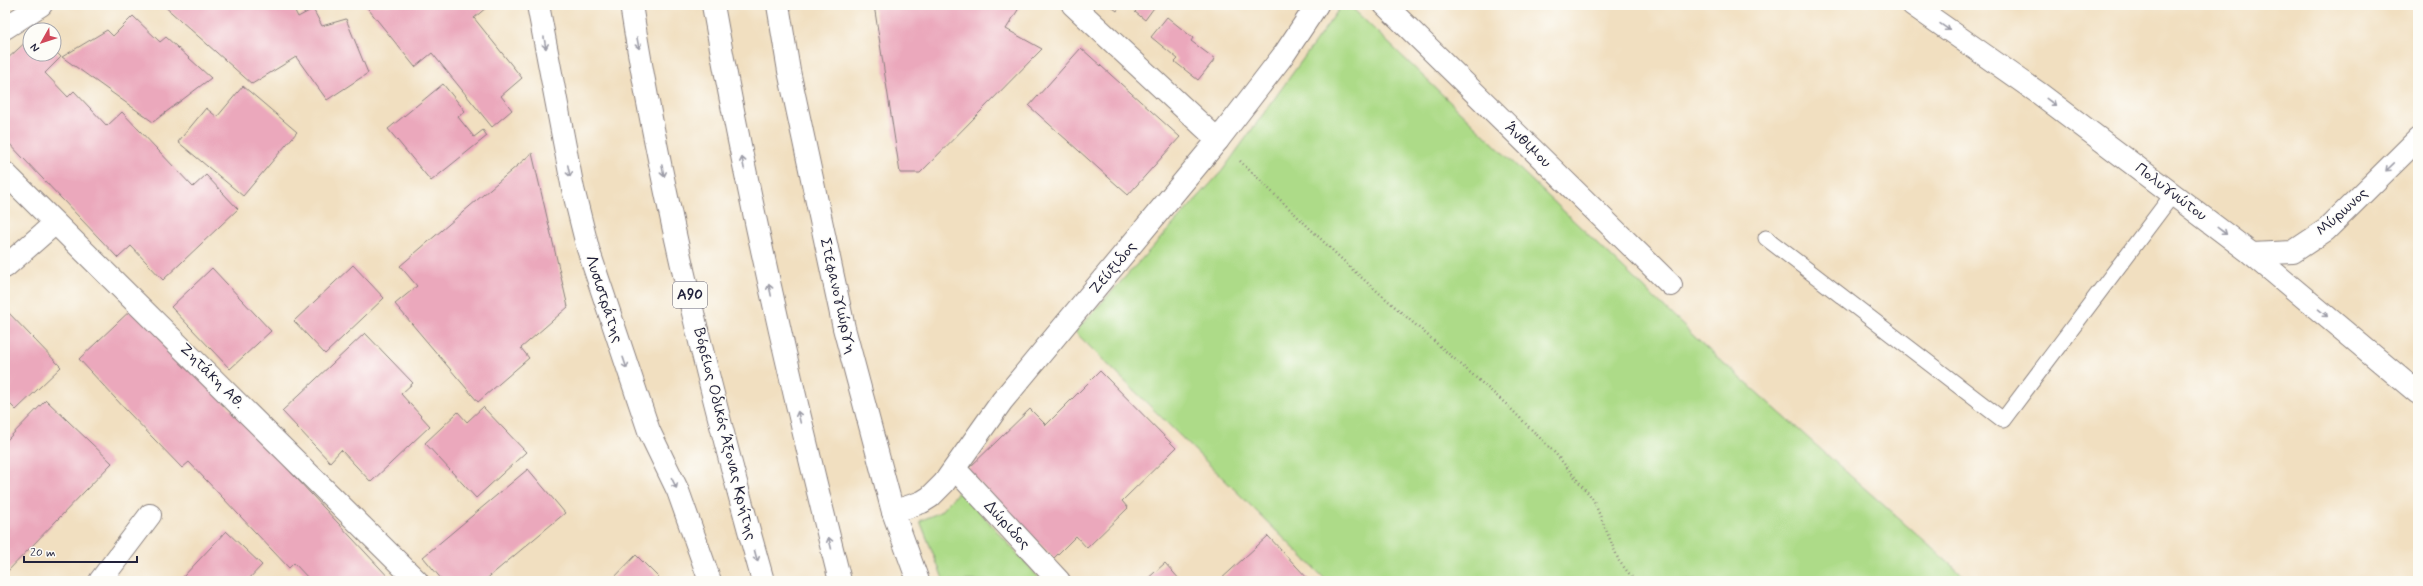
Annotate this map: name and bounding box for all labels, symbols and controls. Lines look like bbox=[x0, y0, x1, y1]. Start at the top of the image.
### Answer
north arrow bbox=[22, 22, 62, 62]
one-way arrow bbox=[1939, 23, 1950, 31]
one-way arrow bbox=[541, 37, 549, 50]
one-way arrow bbox=[634, 37, 642, 50]
text: N bbox=[27, 40, 43, 55]
one-way arrow bbox=[2045, 98, 2056, 106]
street label: Άνθιμου bbox=[1500, 118, 1556, 172]
one-way arrow bbox=[739, 157, 747, 170]
street label: Πολυγνώτου bbox=[2131, 158, 2211, 226]
one-way arrow bbox=[2385, 162, 2395, 172]
one-way arrow bbox=[566, 164, 574, 177]
one-way arrow bbox=[659, 164, 667, 177]
street label: Μύρωνος bbox=[2311, 183, 2373, 241]
one-way arrow bbox=[2216, 227, 2227, 235]
street label: Στεφανογιώργη bbox=[814, 236, 862, 356]
street label: Ζεύξιδος bbox=[1085, 237, 1141, 299]
street label: Λυσιστράτης bbox=[580, 252, 628, 346]
road number: Α90 bbox=[673, 282, 707, 308]
one-way arrow bbox=[766, 284, 774, 297]
one-way arrow bbox=[2317, 309, 2328, 318]
street label: Βόρειος Οδικός Άξονας Κρήτης bbox=[688, 326, 762, 542]
street label: Ζητάκη Αθ. bbox=[174, 338, 250, 414]
one-way arrow bbox=[622, 356, 630, 368]
one-way arrow bbox=[795, 411, 803, 424]
one-way arrow bbox=[671, 477, 678, 489]
street label: Δώριδος bbox=[979, 496, 1035, 554]
one-way arrow bbox=[826, 537, 833, 550]
scale bar bbox=[24, 538, 137, 564]
text: 20 m bbox=[30, 545, 56, 561]
one-way arrow bbox=[753, 549, 760, 562]

